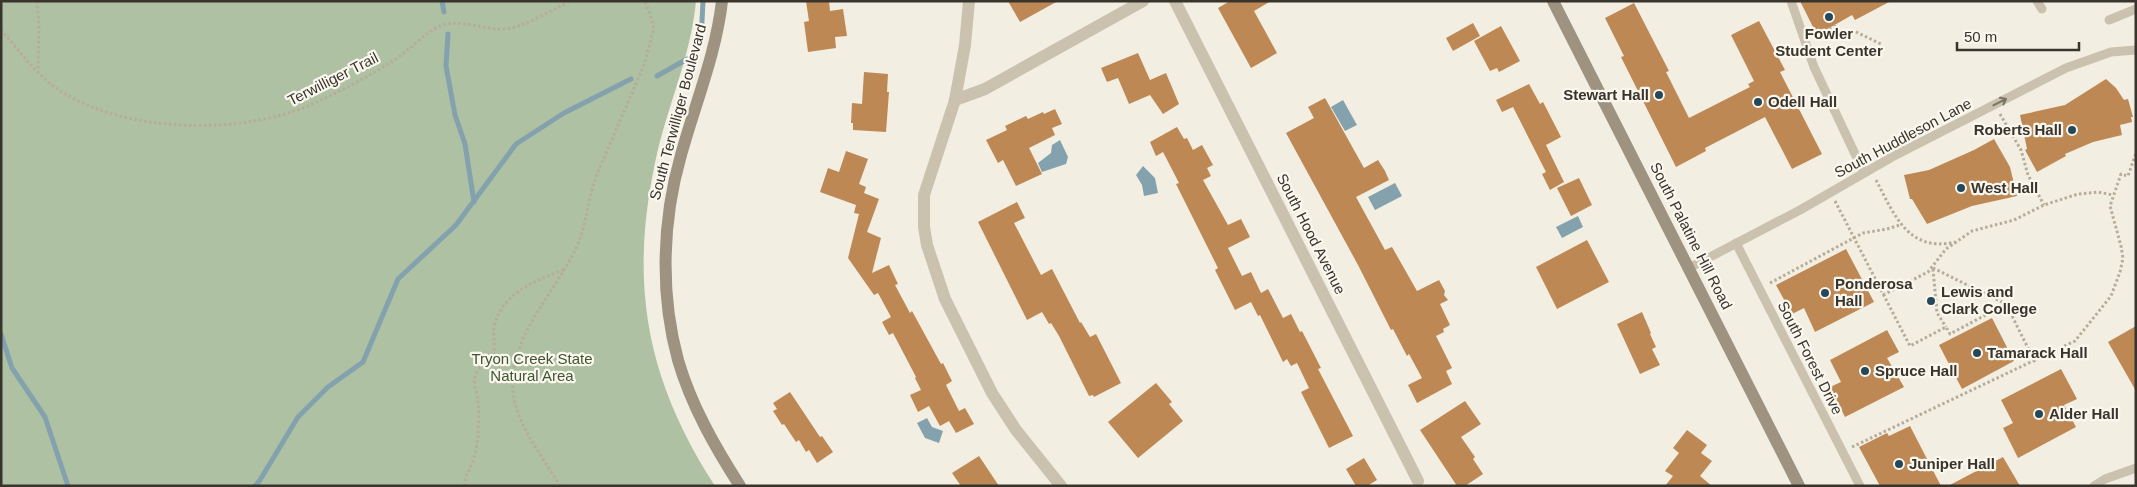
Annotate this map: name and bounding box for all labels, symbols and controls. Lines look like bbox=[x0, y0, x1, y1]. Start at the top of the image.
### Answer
marker: Fowler Student Center bbox=[1823, 11, 1835, 23]
scale bar bbox=[1957, 20, 2080, 52]
street label: South Terwilliger Boulevard bbox=[646, 22, 709, 202]
place label: Fowler Student Center bbox=[1775, 25, 1883, 59]
text: 50 m bbox=[1964, 28, 1997, 45]
street label: Terwilliger Trail bbox=[285, 48, 381, 109]
place label: Stewart Hall bbox=[1563, 86, 1649, 103]
marker: Stewart Hall bbox=[1653, 89, 1665, 101]
place label: Odell Hall bbox=[1768, 93, 1837, 110]
street label: South Huddleson Lane bbox=[1831, 94, 1974, 181]
marker: Odell Hall bbox=[1752, 96, 1764, 108]
one-way arrow bbox=[1992, 97, 2007, 106]
place label: Roberts Hall bbox=[1974, 121, 2062, 138]
marker: Roberts Hall bbox=[2066, 124, 2078, 136]
street label: South Palatine Hill Road bbox=[1647, 159, 1736, 312]
street label: South Hood Avenue bbox=[1274, 171, 1349, 297]
place label: West Hall bbox=[1971, 179, 2038, 196]
marker: West Hall bbox=[1955, 182, 1967, 194]
place label: Ponderosa Hall bbox=[1835, 275, 1913, 309]
place label: Lewis and Clark College bbox=[1941, 283, 2037, 317]
marker: Ponderosa Hall bbox=[1819, 287, 1831, 299]
marker: Lewis and Clark College bbox=[1925, 295, 1937, 307]
street label: South Forest Drive bbox=[1774, 298, 1846, 417]
place label: Tamarack Hall bbox=[1987, 344, 2088, 361]
marker: Tamarack Hall bbox=[1971, 347, 1983, 359]
park label: Tryon Creek State Natural Area bbox=[471, 350, 593, 384]
place label: Spruce Hall bbox=[1875, 362, 1958, 379]
marker: Spruce Hall bbox=[1859, 365, 1871, 377]
place label: Alder Hall bbox=[2049, 405, 2119, 422]
marker: Alder Hall bbox=[2033, 408, 2045, 420]
place label: Juniper Hall bbox=[1909, 455, 1995, 472]
marker: Juniper Hall bbox=[1893, 458, 1905, 470]

